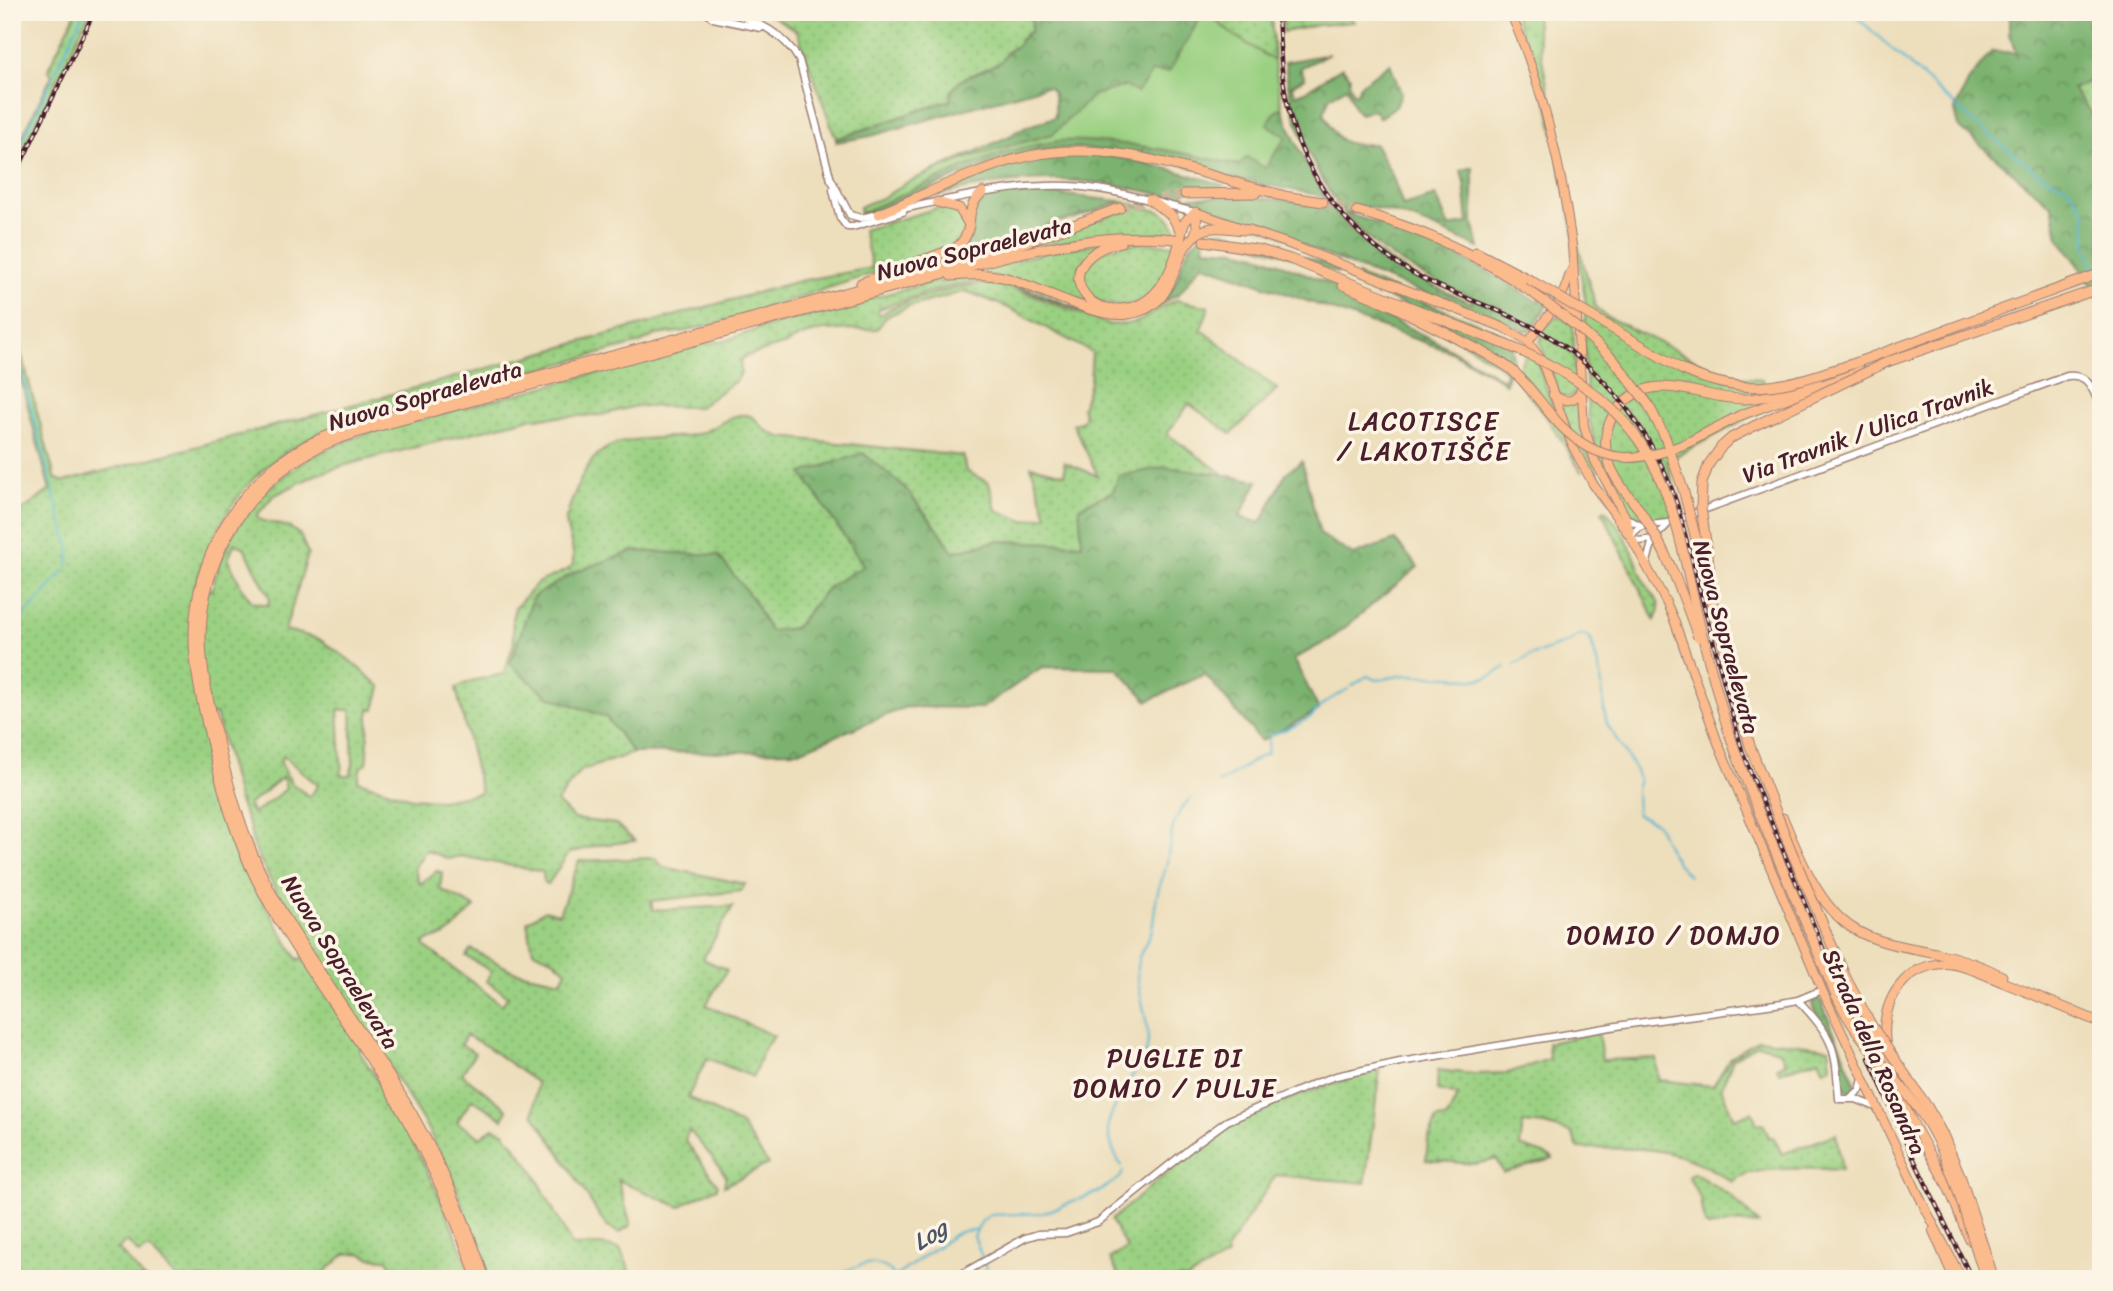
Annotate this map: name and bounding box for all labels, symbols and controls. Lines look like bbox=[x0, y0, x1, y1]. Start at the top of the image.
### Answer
street label: Nuova Sopraelevata bbox=[872, 205, 1076, 293]
street label: Nuova Sopraelevata bbox=[323, 349, 527, 443]
street label: Via Travnik / Ulica Travnik bbox=[1737, 366, 1999, 496]
district label: LACOTISCE / LAKOTIŠČE bbox=[1336, 398, 1512, 474]
street label: Nuova Sopraelevata bbox=[1680, 535, 1772, 739]
street label: Nuova Sopraelevata bbox=[270, 866, 411, 1058]
district label: DOMIO / DOMJO bbox=[1566, 912, 1782, 958]
street label: Strada della Rosandra bbox=[1810, 942, 1938, 1162]
district label: PUGLIE DI DOMIO / PULJE bbox=[1073, 1035, 1277, 1111]
water label: Log bbox=[904, 1207, 958, 1262]

